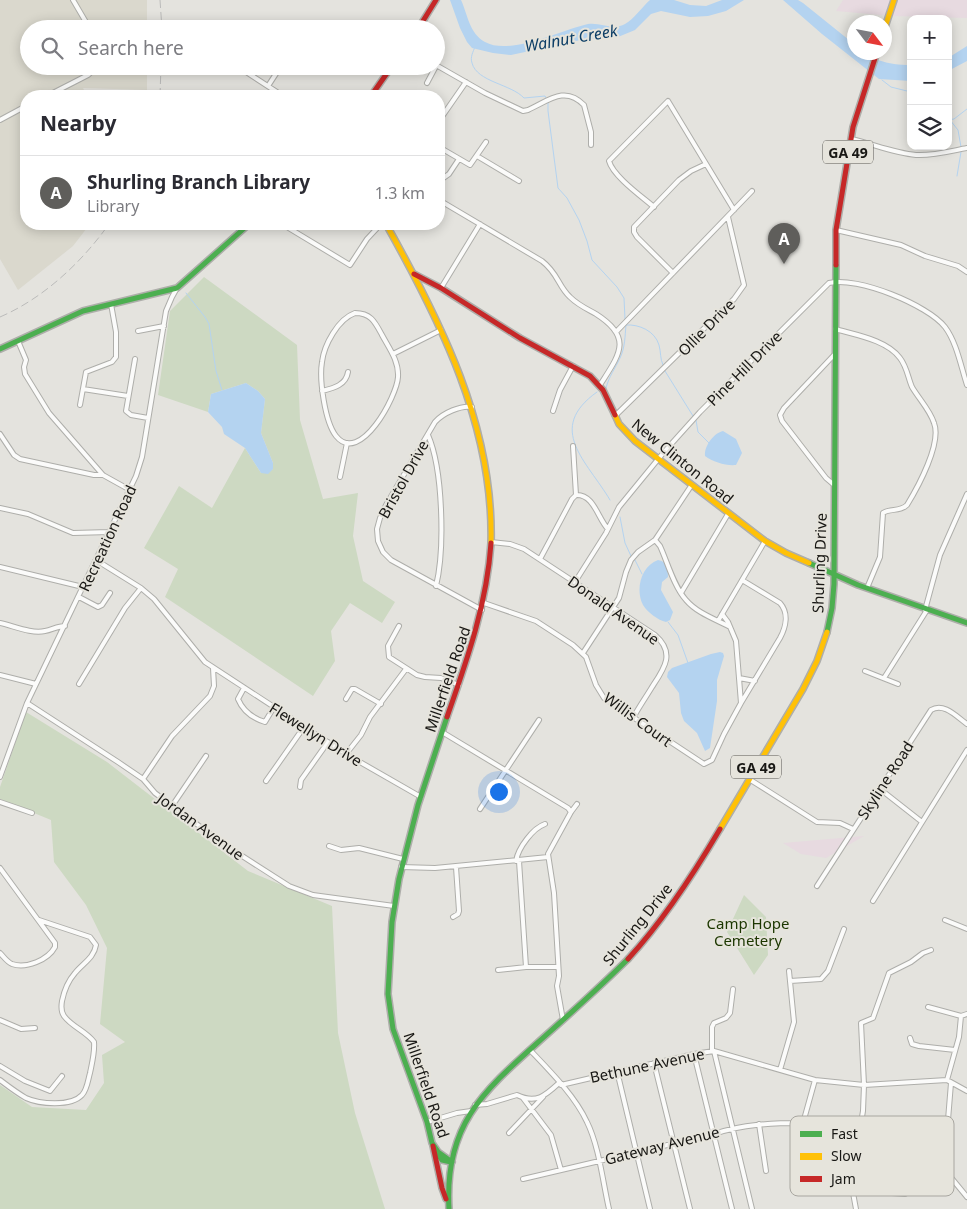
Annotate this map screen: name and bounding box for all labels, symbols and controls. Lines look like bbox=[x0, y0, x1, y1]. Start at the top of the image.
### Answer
north arrow bbox=[847, 15, 892, 60]
map controls bbox=[907, 15, 952, 150]
button: + bbox=[907, 15, 952, 60]
water label: Walnut Creek bbox=[523, 19, 620, 57]
search box bbox=[20, 20, 445, 75]
icon: search bbox=[38, 34, 66, 62]
text: Search here bbox=[78, 35, 184, 61]
button: − bbox=[907, 60, 952, 105]
button: layers bbox=[907, 105, 952, 150]
text: Nearby bbox=[40, 109, 116, 137]
road number: GA 49 bbox=[823, 140, 873, 163]
text: Shurling Branch Library bbox=[87, 169, 310, 195]
text: A bbox=[50, 182, 62, 204]
text: 1.3 km bbox=[375, 182, 425, 204]
text: Library bbox=[87, 195, 139, 217]
pin: A bbox=[768, 223, 800, 264]
street label: Ollie Drive bbox=[673, 294, 739, 360]
street label: Pine Hill Drive bbox=[702, 326, 786, 410]
street label: New Clinton Road bbox=[628, 414, 738, 508]
street label: Bristol Drive bbox=[373, 436, 433, 522]
street label: Recreation Road bbox=[74, 482, 140, 594]
street label: Shurling Drive bbox=[807, 513, 831, 613]
street label: Donald Avenue bbox=[564, 571, 664, 649]
street label: Millerfield Road bbox=[420, 624, 474, 734]
street label: Willis Court bbox=[600, 687, 677, 751]
street label: Flewellyn Drive bbox=[266, 698, 366, 770]
street label: Skyline Road bbox=[852, 737, 918, 823]
road number: GA 49 bbox=[731, 756, 781, 779]
your location bbox=[486, 779, 512, 805]
street label: Jordan Avenue bbox=[152, 787, 248, 864]
street label: Shurling Drive bbox=[598, 879, 676, 969]
park label: Camp Hope Cemetery bbox=[707, 913, 789, 950]
street label: Millerfield Road bbox=[400, 1030, 454, 1140]
street label: Bethune Avenue bbox=[588, 1043, 706, 1087]
legend bbox=[790, 1116, 954, 1196]
street label: Gateway Avenue bbox=[603, 1121, 721, 1169]
text: Fast bbox=[831, 1124, 858, 1143]
text: Slow bbox=[831, 1146, 862, 1165]
text: Jam bbox=[829, 1169, 856, 1188]

